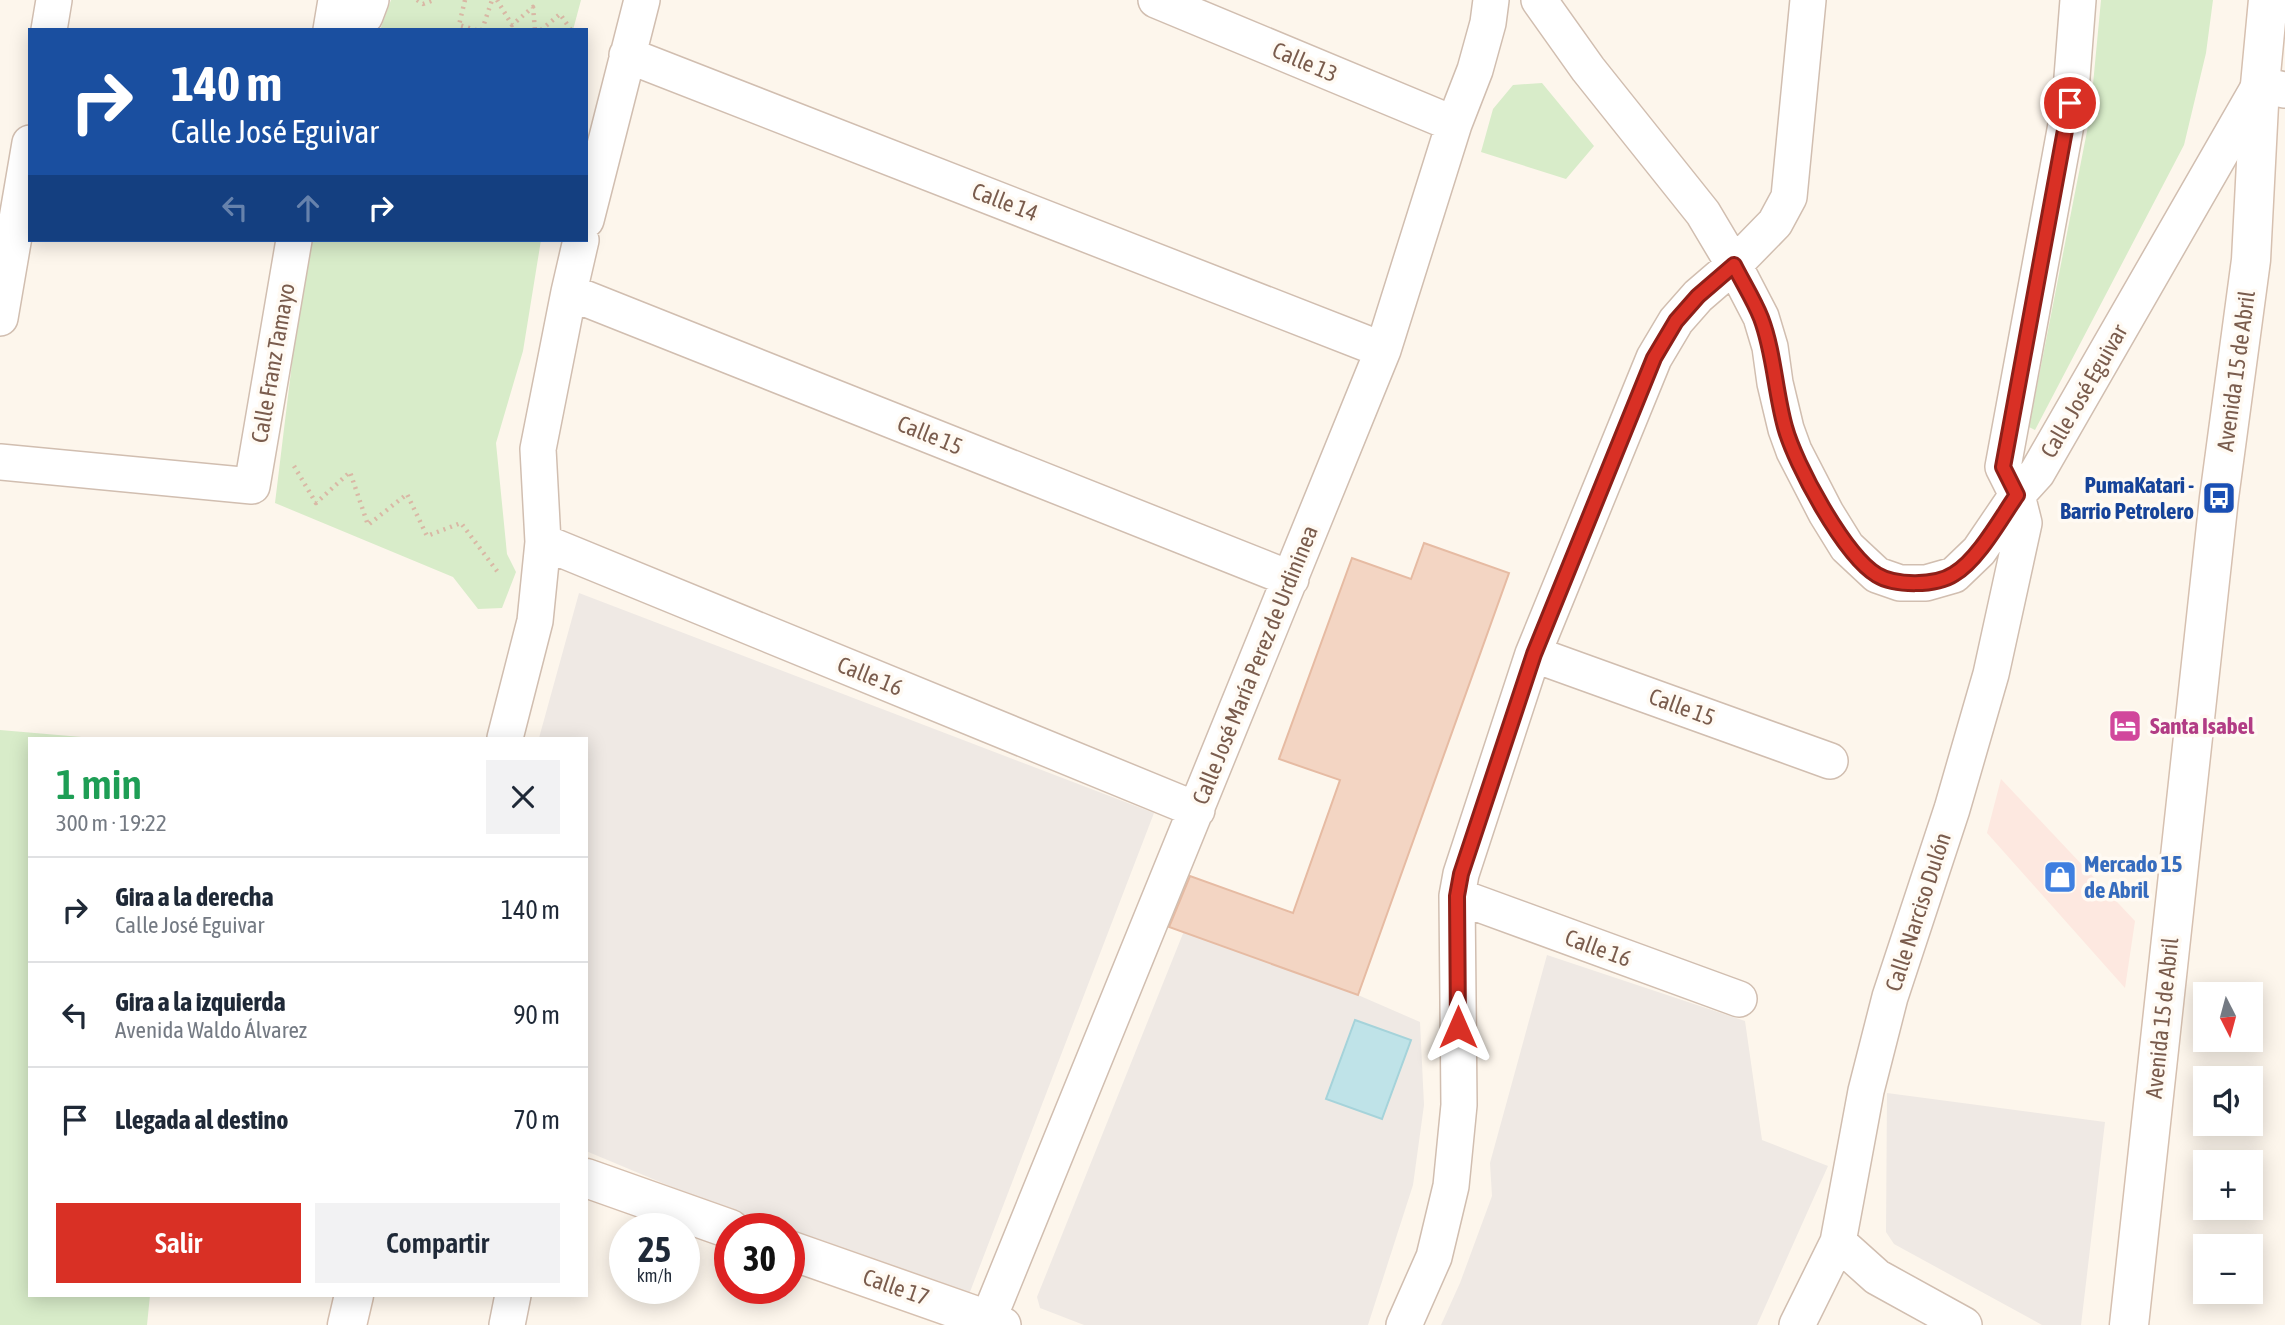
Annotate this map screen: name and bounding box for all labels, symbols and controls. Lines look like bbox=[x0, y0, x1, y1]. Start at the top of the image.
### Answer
street label: Calle 13 bbox=[1269, 37, 1341, 87]
text: 140 m bbox=[171, 55, 282, 111]
icon: right bbox=[56, 56, 147, 147]
pin bbox=[2040, 73, 2100, 133]
icon: arrive bbox=[2051, 84, 2089, 122]
text: Calle José Eguivar bbox=[171, 113, 379, 150]
street label: Calle 14 bbox=[968, 178, 1042, 226]
icon: left bbox=[216, 189, 254, 227]
icon: ahead bbox=[289, 189, 327, 227]
icon: right bbox=[362, 189, 400, 227]
street label: Calle Franz Tamayo bbox=[246, 281, 300, 445]
street label: Avenida 15 de Abril bbox=[2212, 289, 2260, 453]
street label: Calle José Eguivar bbox=[2035, 319, 2133, 462]
street label: Calle 15 bbox=[894, 410, 966, 460]
place label: PumaKatari - Barrio Petrolero bbox=[2060, 472, 2194, 524]
bus stop icon: PumaKatari - Barrio Petrolero bbox=[2200, 479, 2238, 517]
street label: Calle José María Perez de Urdininea bbox=[1187, 522, 1323, 808]
street label: Calle 16 bbox=[834, 651, 906, 701]
street label: Calle 15 bbox=[1646, 683, 1718, 731]
hotel icon: Santa Isabel bbox=[2106, 707, 2144, 745]
place label: Santa Isabel bbox=[2150, 713, 2255, 739]
text: 1 min bbox=[56, 760, 142, 808]
button: close bbox=[486, 760, 560, 834]
text: 300 m · 19:22 bbox=[56, 810, 167, 836]
street label: Calle Narciso Dulón bbox=[1880, 829, 1956, 995]
place label: Mercado 15 de Abril bbox=[2084, 851, 2183, 903]
shop icon: Mercado 15 de Abril bbox=[2041, 858, 2079, 896]
text: Gira a la derecha bbox=[115, 882, 274, 912]
icon: right bbox=[56, 891, 94, 929]
text: 140 m bbox=[501, 895, 560, 925]
text: Calle José Eguivar bbox=[115, 912, 264, 938]
street label: Calle 16 bbox=[1562, 924, 1634, 972]
street label: Avenida 15 de Abril bbox=[2141, 936, 2183, 1100]
north arrow bbox=[2193, 982, 2263, 1052]
map controls bbox=[2193, 982, 2263, 1304]
text: Gira a la izquierda bbox=[115, 987, 286, 1017]
position arrow bbox=[1421, 990, 1495, 1064]
icon: left bbox=[56, 996, 94, 1034]
text: 90 m bbox=[513, 1000, 560, 1030]
text: Avenida Waldo Álvarez bbox=[115, 1017, 307, 1043]
button: sound bbox=[2193, 1066, 2263, 1136]
icon: arrive bbox=[56, 1101, 94, 1139]
text: Llegada al destino bbox=[115, 1105, 288, 1135]
text: 70 m bbox=[513, 1105, 560, 1135]
button: + bbox=[2193, 1150, 2263, 1220]
button: Salir bbox=[56, 1203, 301, 1283]
button: Compartir bbox=[315, 1203, 560, 1283]
speed limit sign: 30 bbox=[714, 1213, 805, 1304]
text: 25 bbox=[638, 1229, 671, 1269]
button: − bbox=[2193, 1234, 2263, 1304]
street label: Calle 17 bbox=[860, 1264, 932, 1310]
text: km/h bbox=[637, 1265, 672, 1286]

